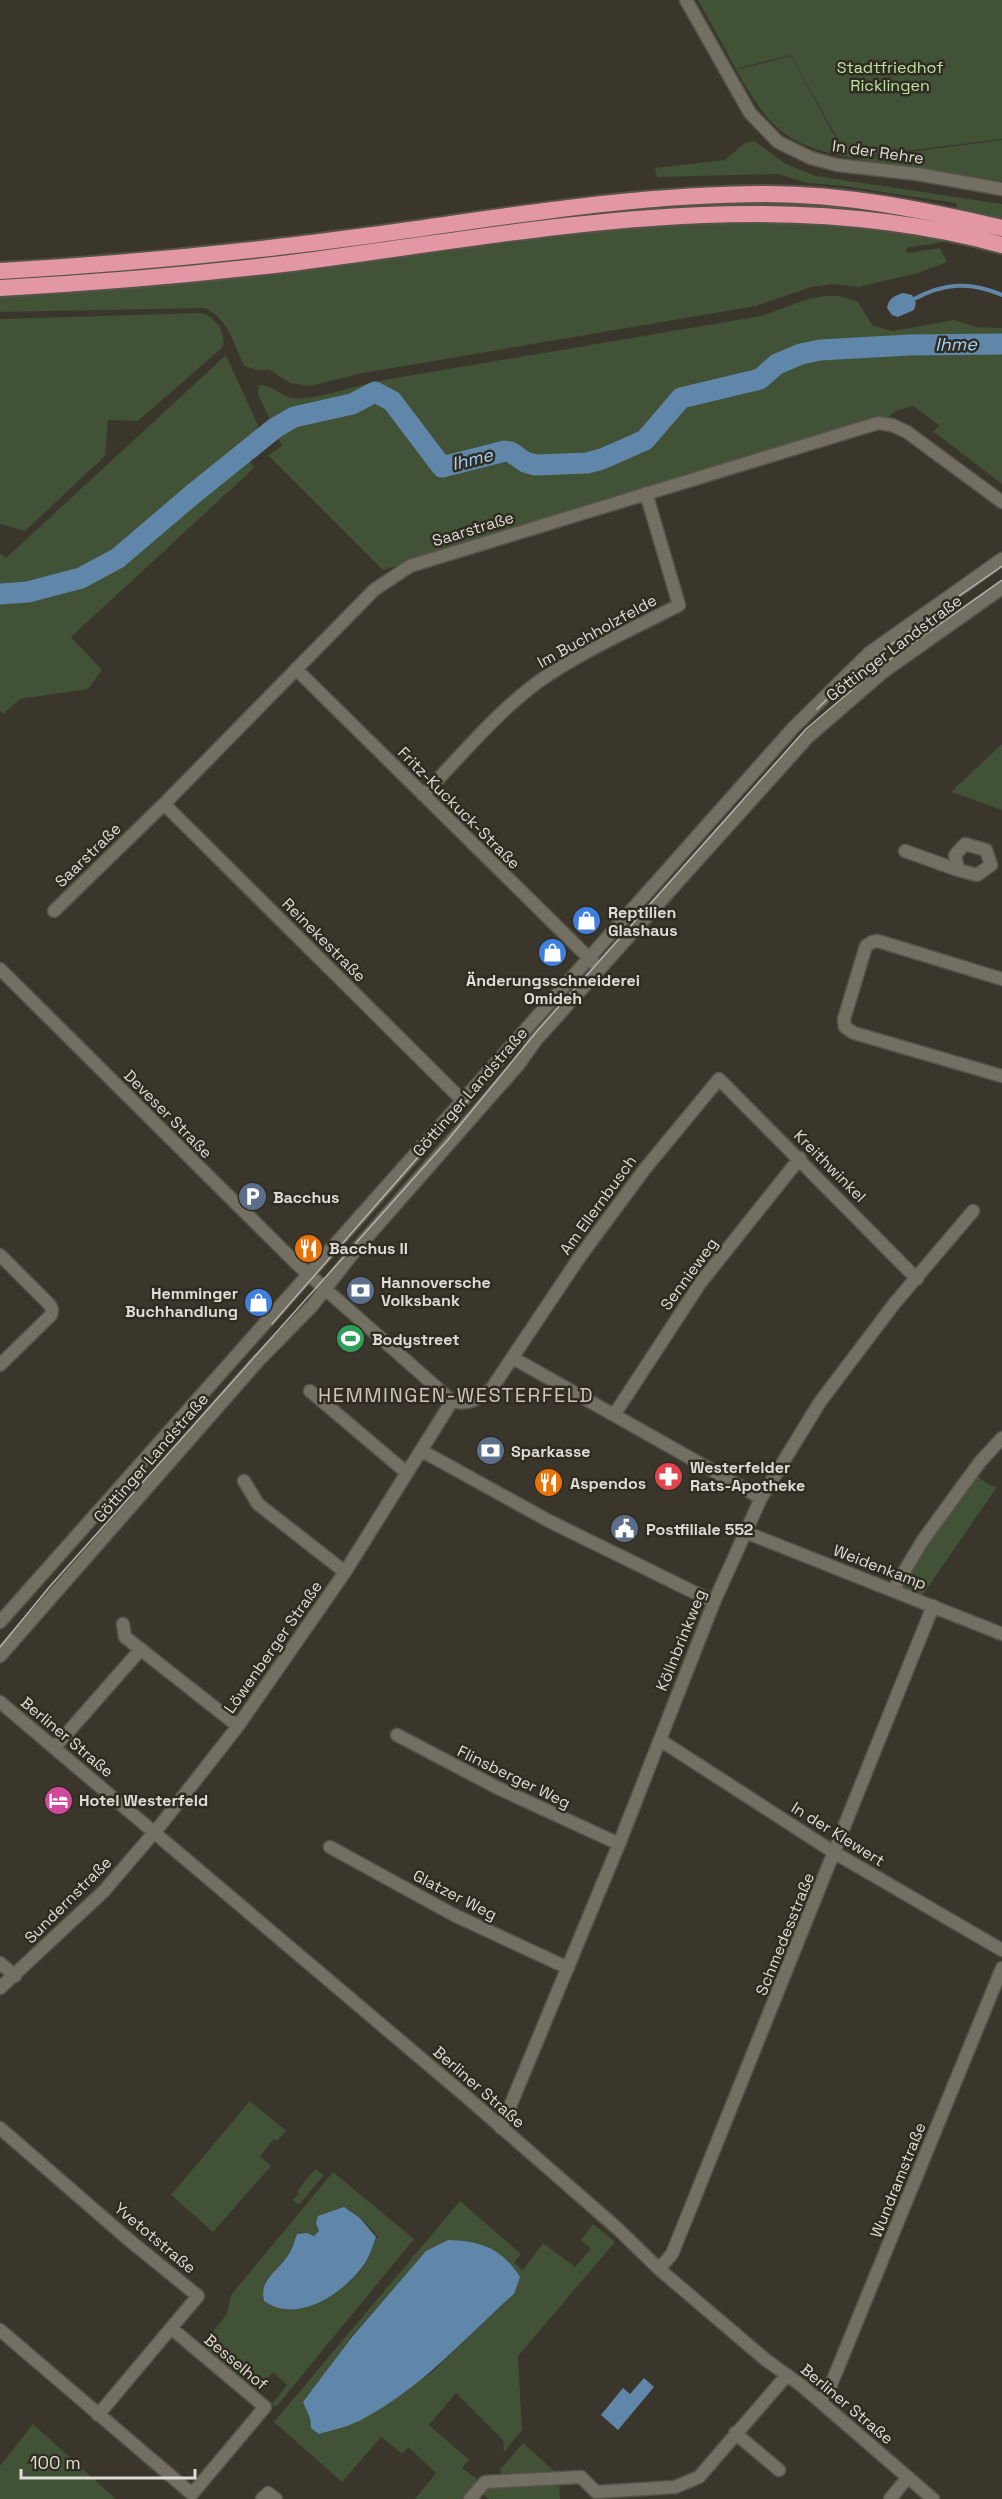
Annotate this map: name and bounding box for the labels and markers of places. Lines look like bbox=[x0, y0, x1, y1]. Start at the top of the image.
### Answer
place label: Reptilien Glashaus bbox=[608, 902, 678, 941]
shop icon: Reptilien Glashaus bbox=[571, 905, 603, 937]
shop icon: Änderungsschneiderei Omideh bbox=[537, 936, 569, 968]
place label: Änderungsschneiderei Omideh bbox=[466, 970, 640, 1009]
parking icon: Bacchus bbox=[236, 1181, 268, 1213]
place label: Bacchus bbox=[273, 1187, 339, 1208]
restaurant icon: Bacchus II bbox=[292, 1232, 324, 1264]
place label: Bacchus II bbox=[329, 1238, 408, 1259]
place label: Hannoversche Volksbank bbox=[381, 1272, 491, 1311]
bank icon: Hannoversche Volksbank bbox=[344, 1275, 376, 1307]
place label: Hemminger Buchhandlung bbox=[125, 1283, 238, 1322]
shop icon: Hemminger Buchhandlung bbox=[243, 1286, 275, 1318]
sports icon: Bodystreet bbox=[335, 1323, 367, 1355]
place label: Bodystreet bbox=[372, 1329, 460, 1350]
bank icon: Sparkasse bbox=[474, 1435, 506, 1467]
place label: Sparkasse bbox=[511, 1441, 591, 1462]
place label: Westerfelder Rats-Apotheke bbox=[690, 1457, 805, 1496]
pharmacy icon: Westerfelder Rats-Apotheke bbox=[653, 1460, 685, 1492]
restaurant icon: Aspendos bbox=[533, 1467, 565, 1499]
place label: Aspendos bbox=[570, 1473, 646, 1494]
public building icon: Postfiliale 552 bbox=[609, 1513, 641, 1545]
place label: Postfiliale 552 bbox=[646, 1519, 753, 1540]
hotel icon: Hotel Westerfeld bbox=[42, 1784, 74, 1816]
place label: Hotel Westerfeld bbox=[79, 1790, 208, 1811]

